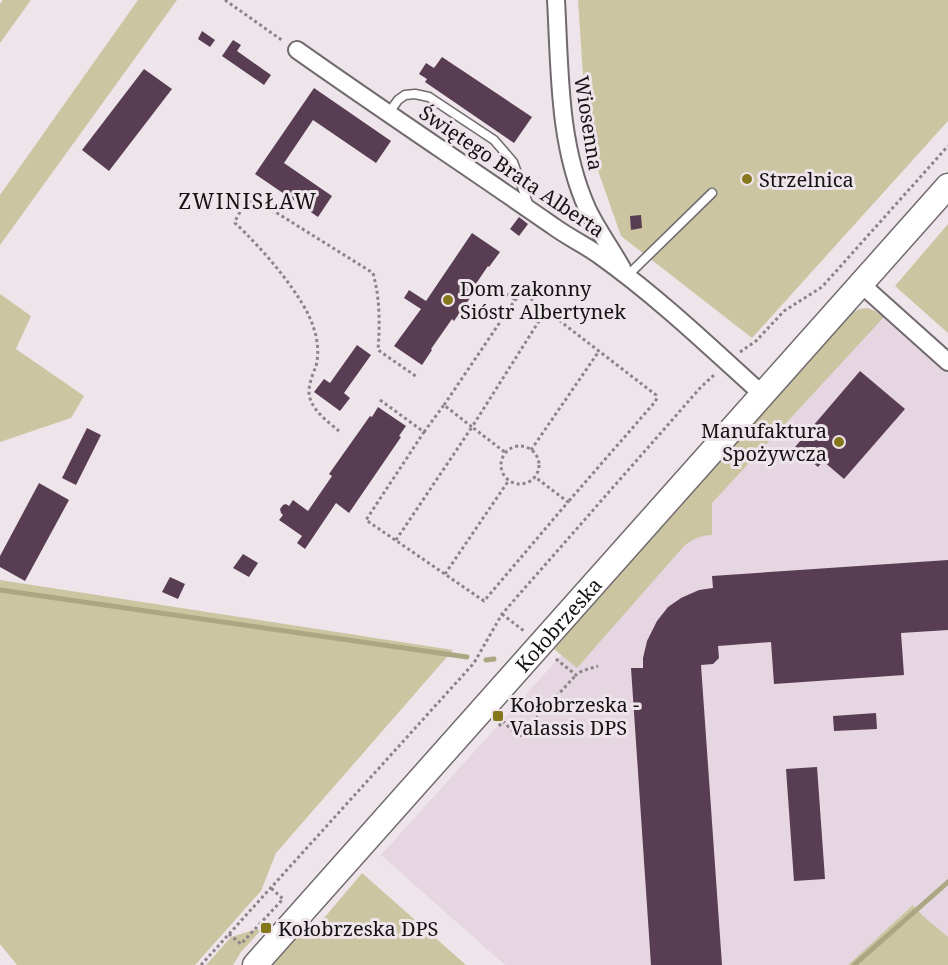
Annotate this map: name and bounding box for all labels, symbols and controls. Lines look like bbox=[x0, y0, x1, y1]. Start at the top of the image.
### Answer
street label: Wiosenna bbox=[568, 74, 610, 172]
street label: Świętego Brata Alberta bbox=[414, 99, 610, 243]
place label: Strzelnica bbox=[759, 166, 854, 193]
marker: Strzelnica bbox=[740, 172, 754, 186]
district label: ZWINISŁAW bbox=[178, 187, 318, 215]
place label: Dom zakonny Sióstr Albertynek bbox=[460, 275, 626, 325]
marker: Dom zakonny Sióstr Albertynek bbox=[441, 293, 455, 307]
place label: Manufaktura Spożywcza bbox=[701, 417, 827, 467]
marker: Manufaktura Spożywcza bbox=[832, 435, 846, 449]
street label: Kołobrzeska bbox=[509, 571, 607, 677]
place label: Kołobrzeska - Valassis DPS bbox=[510, 691, 639, 741]
marker: Kołobrzeska - Valassis DPS bbox=[491, 709, 505, 723]
place label: Kołobrzeska DPS bbox=[278, 915, 438, 942]
marker: Kołobrzeska DPS bbox=[259, 921, 273, 935]

